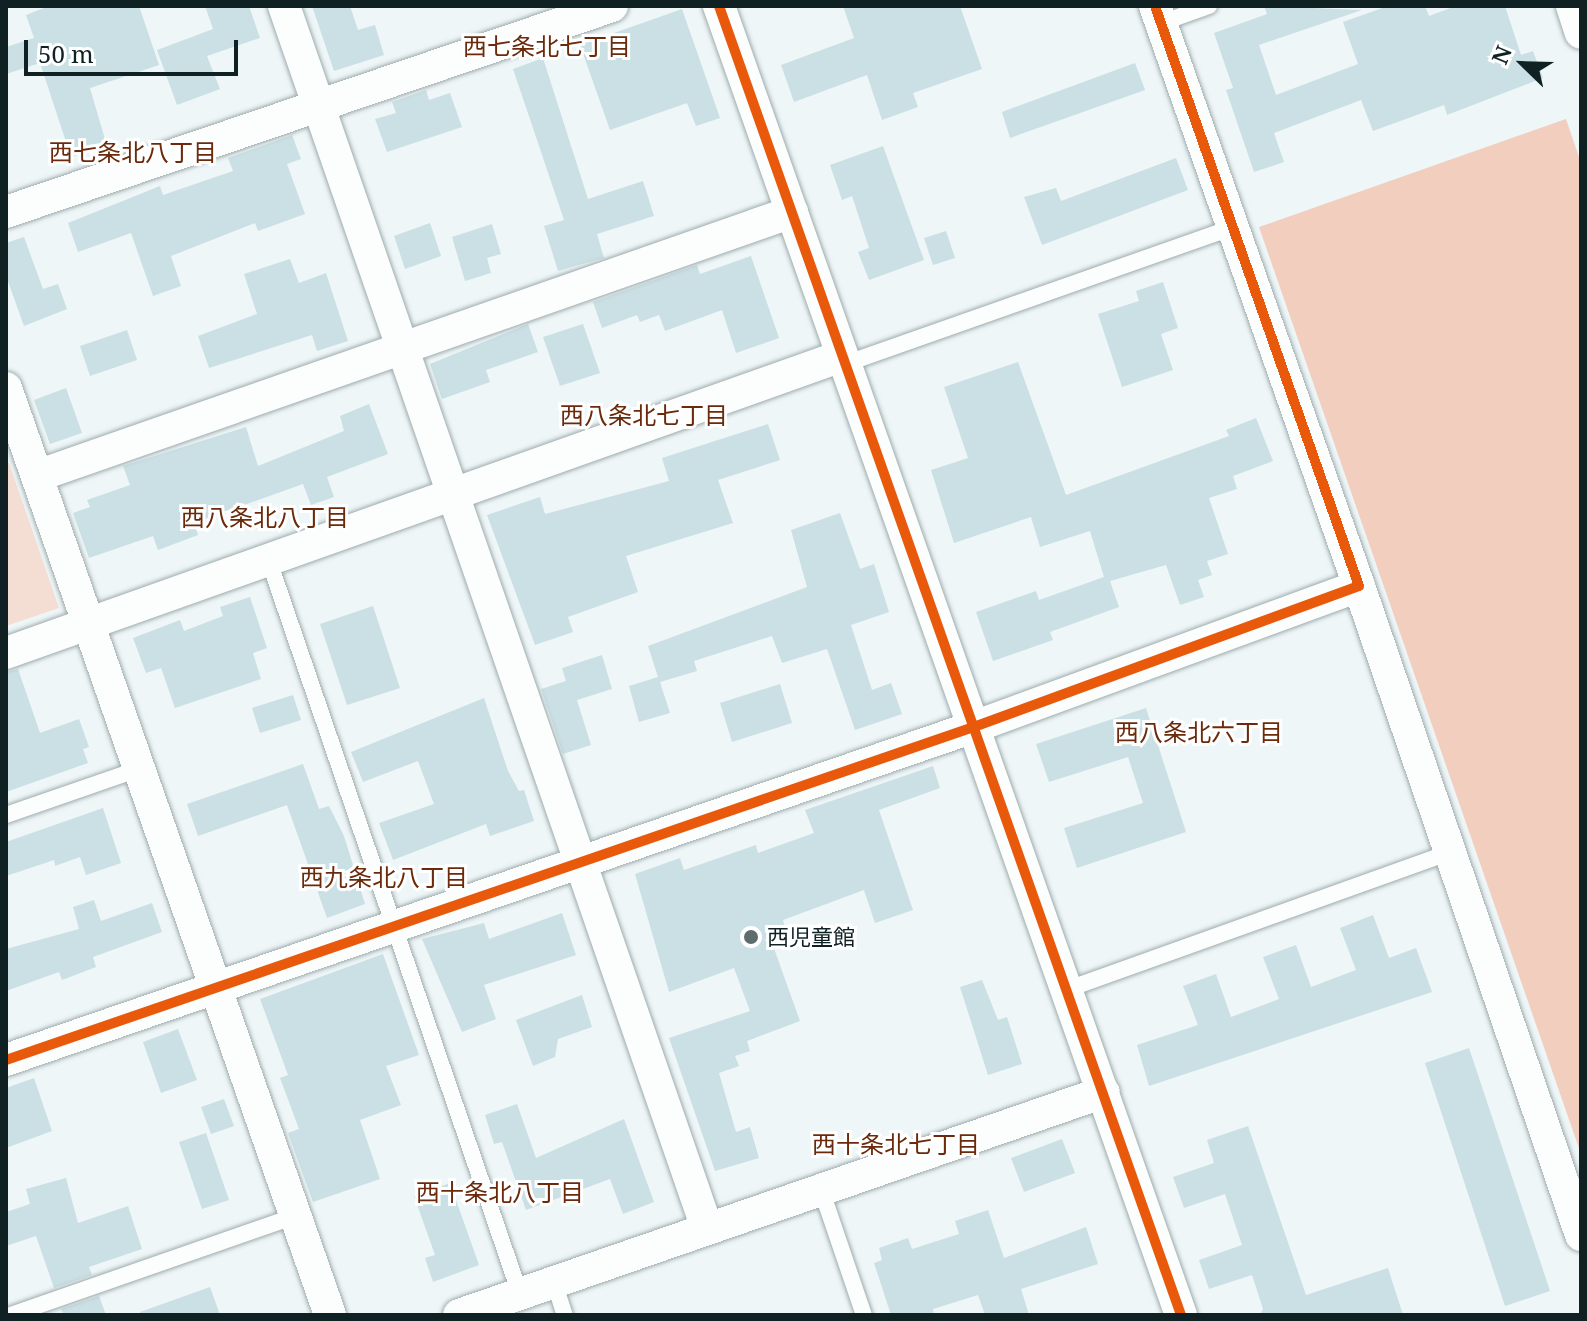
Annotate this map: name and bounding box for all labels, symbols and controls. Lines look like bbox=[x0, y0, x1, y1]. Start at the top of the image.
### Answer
scale bar bbox=[28, 24, 242, 74]
north arrow bbox=[1483, 24, 1563, 104]
district label: 西七条北七丁目 bbox=[463, 32, 631, 60]
text: 50 m bbox=[38, 37, 94, 70]
text: N bbox=[1484, 41, 1518, 68]
district label: 西七条北八丁目 bbox=[49, 138, 217, 166]
district label: 西八条北七丁目 bbox=[560, 401, 728, 429]
district label: 西八条北八丁目 bbox=[181, 503, 349, 531]
district label: 西八条北六丁目 bbox=[1115, 718, 1283, 746]
district label: 西九条北八丁目 bbox=[300, 863, 468, 891]
place label: 西児童館 bbox=[767, 924, 855, 950]
marker: 西児童館 bbox=[742, 928, 760, 946]
district label: 西十条北七丁目 bbox=[812, 1130, 980, 1158]
district label: 西十条北八丁目 bbox=[416, 1178, 584, 1206]

